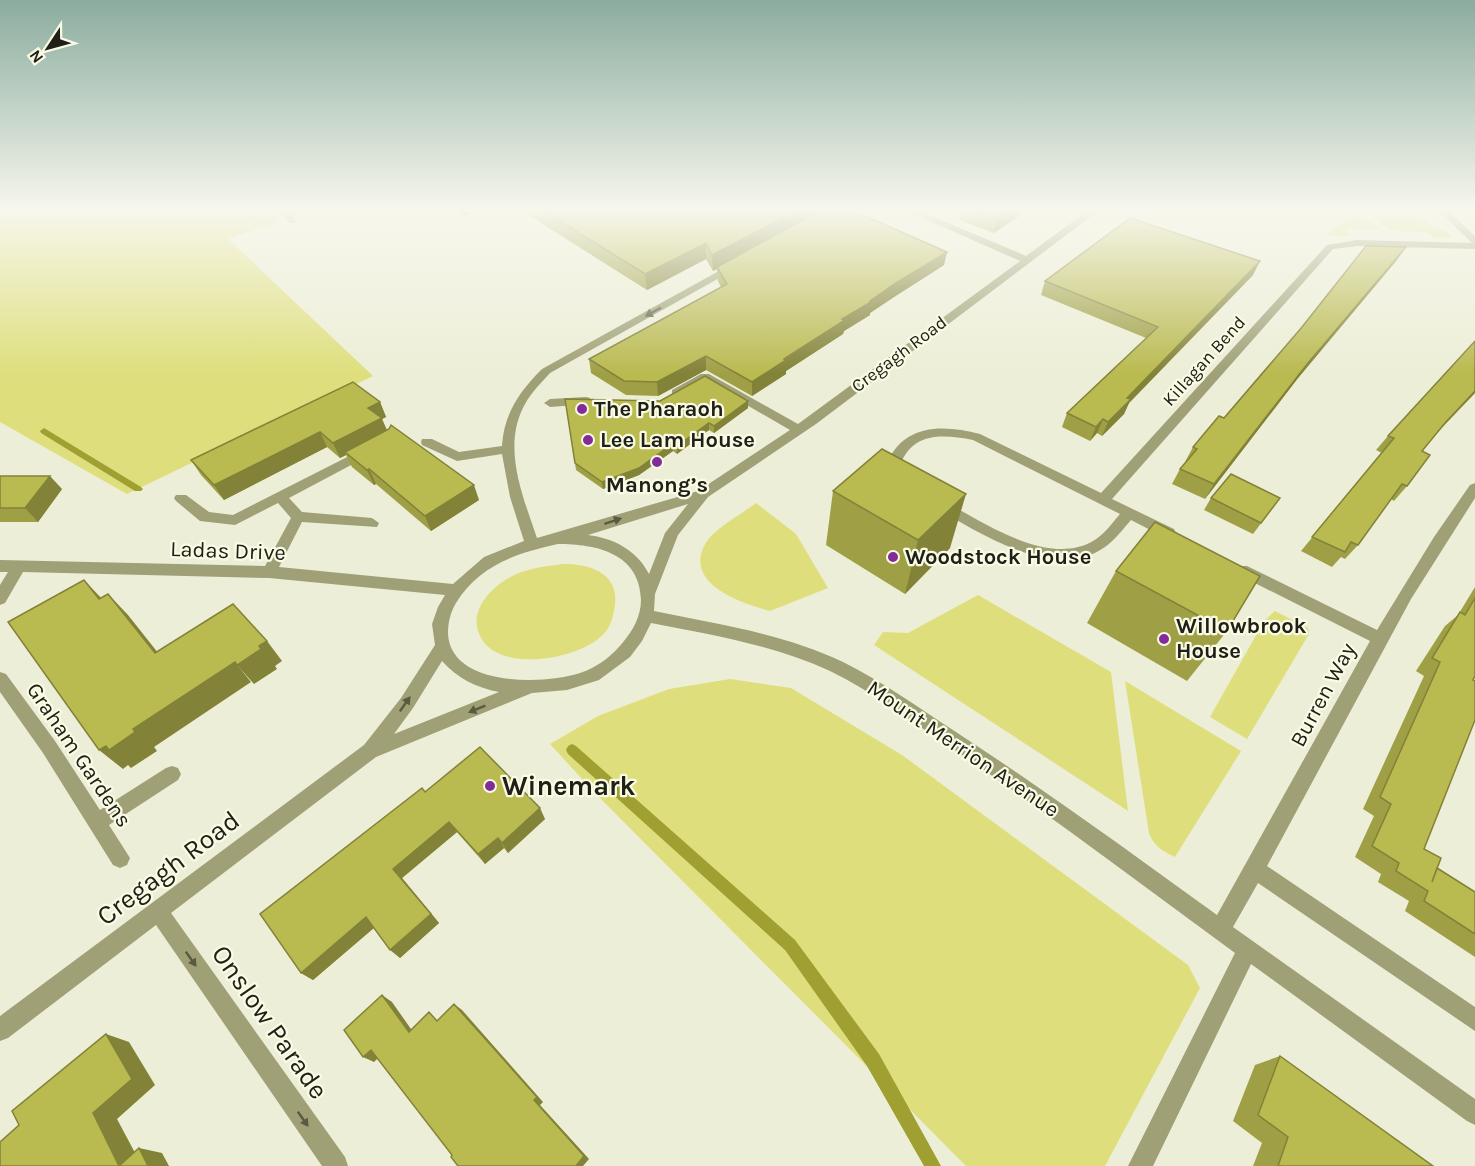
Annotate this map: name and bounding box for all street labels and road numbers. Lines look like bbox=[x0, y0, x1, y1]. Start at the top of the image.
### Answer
street label: Cregagh Road bbox=[847, 311, 951, 397]
street label: Killagan Bend bbox=[1158, 311, 1250, 411]
street label: Ladas Drive bbox=[170, 536, 286, 566]
street label: Burren Way bbox=[1285, 639, 1361, 751]
street label: Mount Merrion Avenue bbox=[862, 675, 1064, 823]
street label: Graham Gardens bbox=[21, 678, 137, 832]
street label: Cregagh Road bbox=[90, 804, 246, 932]
street label: Onslow Parade bbox=[205, 939, 335, 1105]

